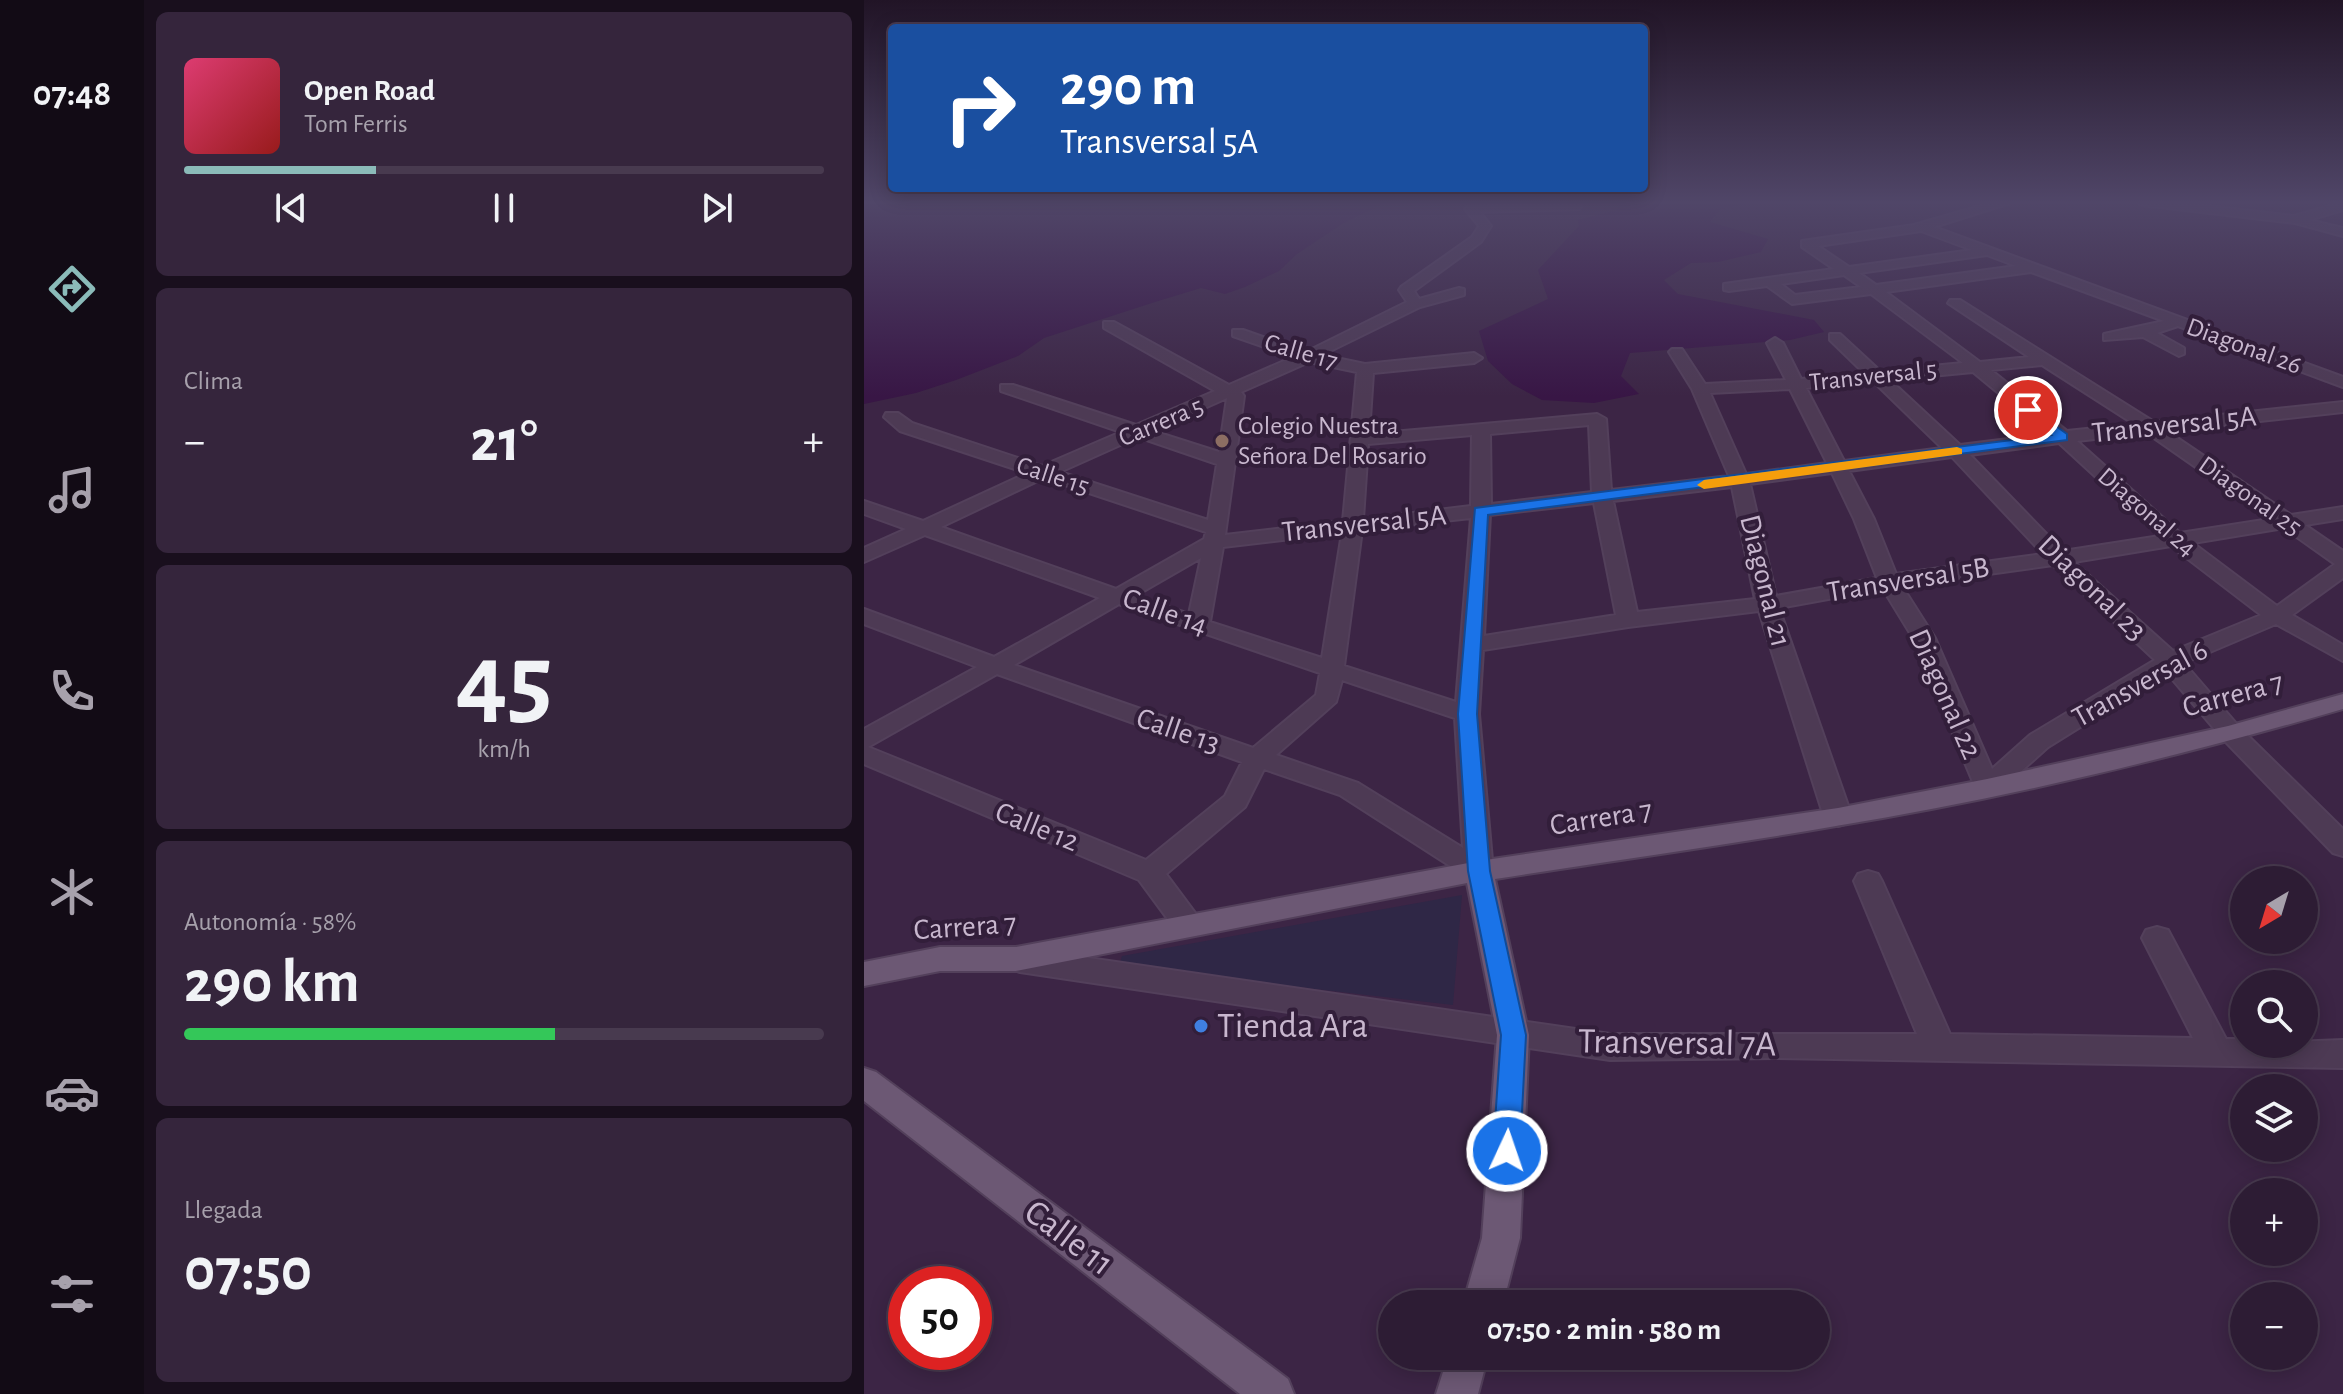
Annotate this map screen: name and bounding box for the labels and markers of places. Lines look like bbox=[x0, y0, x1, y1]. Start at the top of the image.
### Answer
pin bbox=[1994, 376, 2062, 444]
place label: Colegio Nuestra Señora Del Rosario bbox=[1238, 413, 1427, 469]
marker: Colegio Nuestra Señora Del Rosario bbox=[1213, 432, 1231, 450]
place label: Tienda Ara bbox=[1217, 1008, 1368, 1044]
marker: Tienda Ara bbox=[1192, 1017, 1210, 1035]

